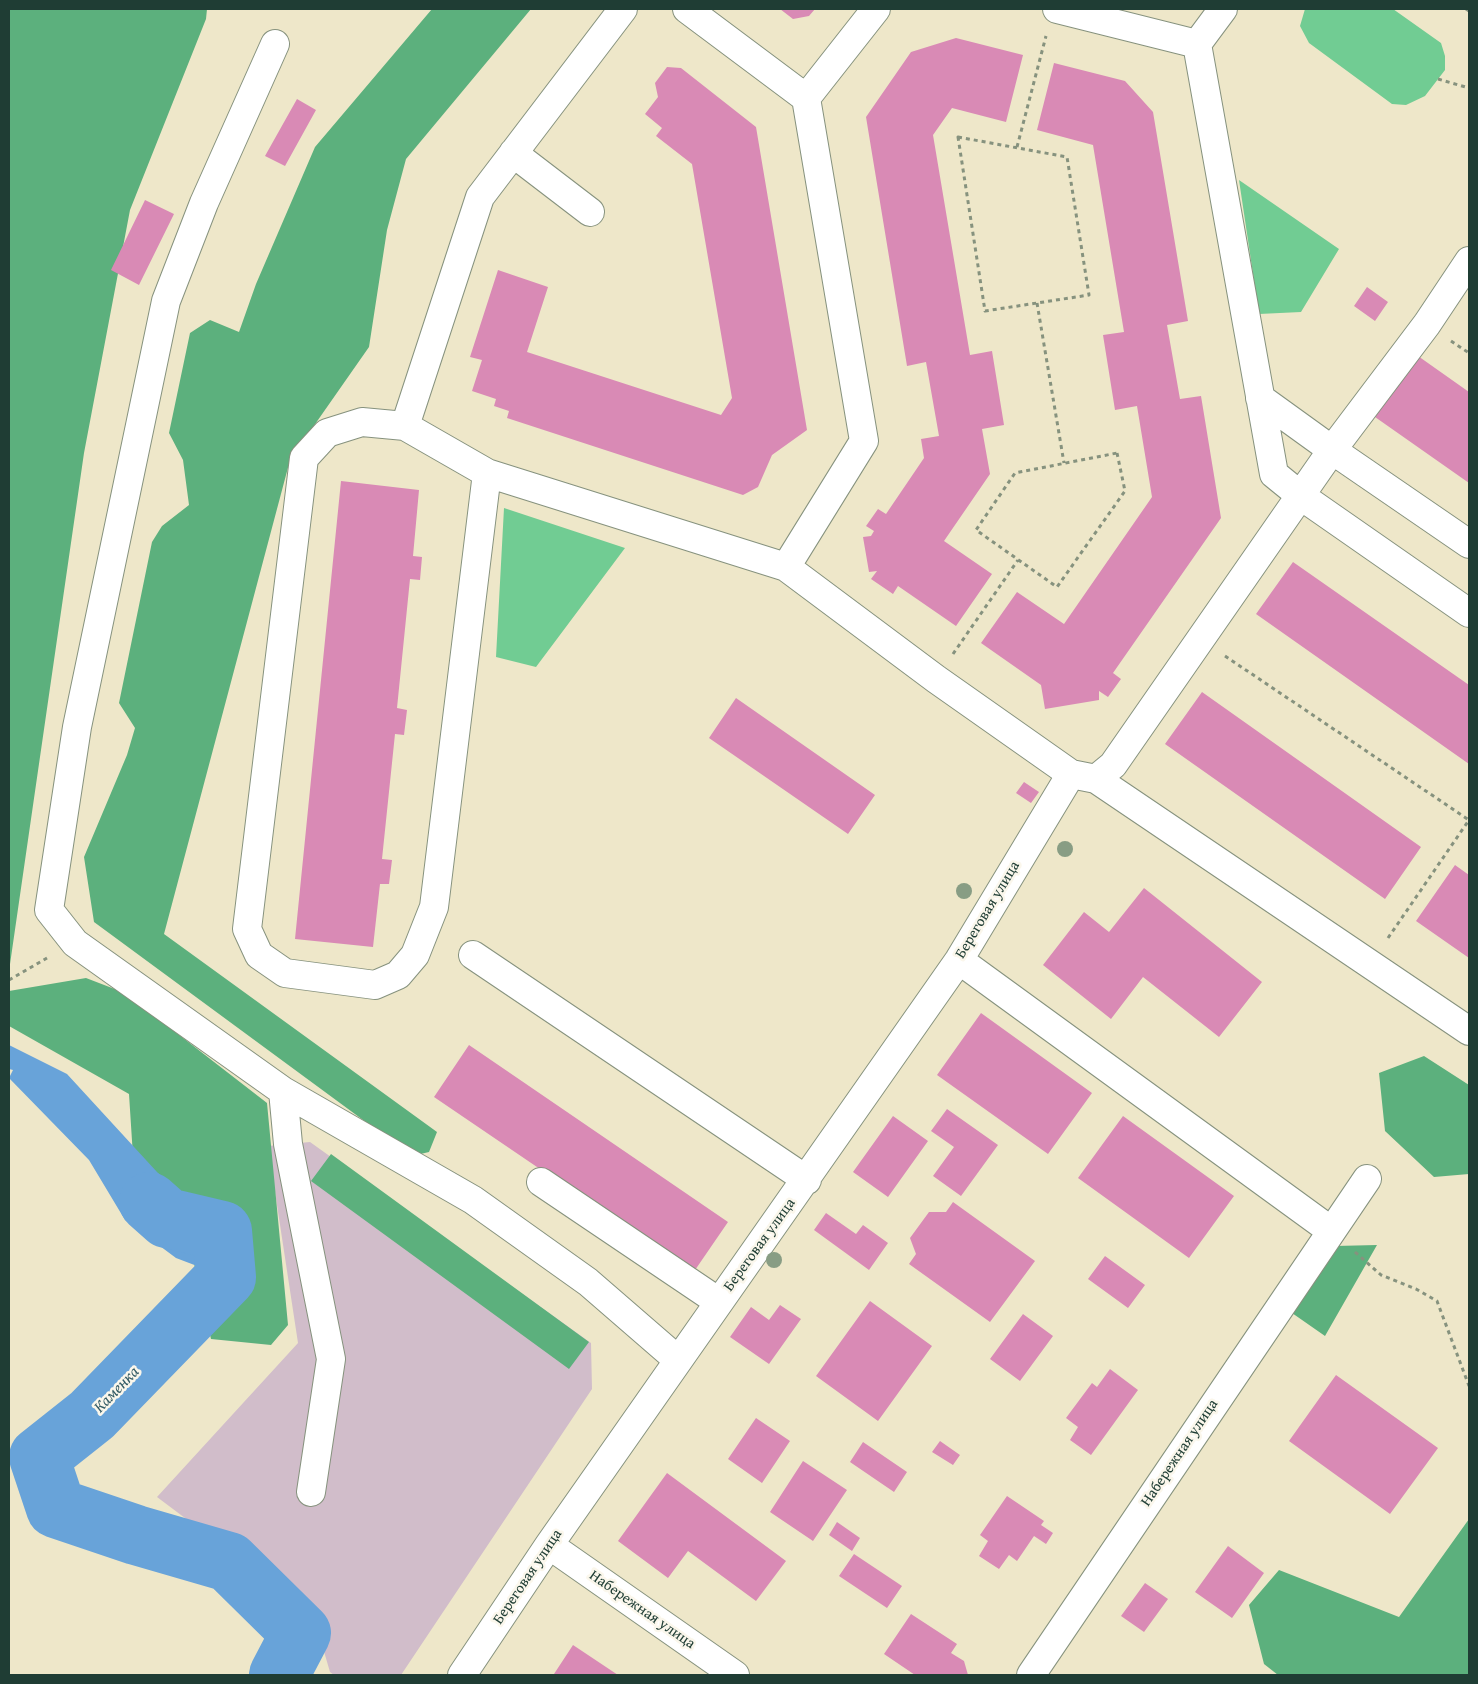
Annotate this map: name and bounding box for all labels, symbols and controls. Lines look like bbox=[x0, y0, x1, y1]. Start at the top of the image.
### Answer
street label: Береговая улица bbox=[952, 858, 1024, 962]
street label: Береговая улица bbox=[720, 1195, 800, 1295]
water label: Каменка bbox=[90, 1363, 144, 1417]
street label: Набережная улица bbox=[1138, 1396, 1222, 1510]
street label: Береговая улица bbox=[490, 1526, 566, 1628]
street label: Набережная улица bbox=[586, 1567, 698, 1653]

